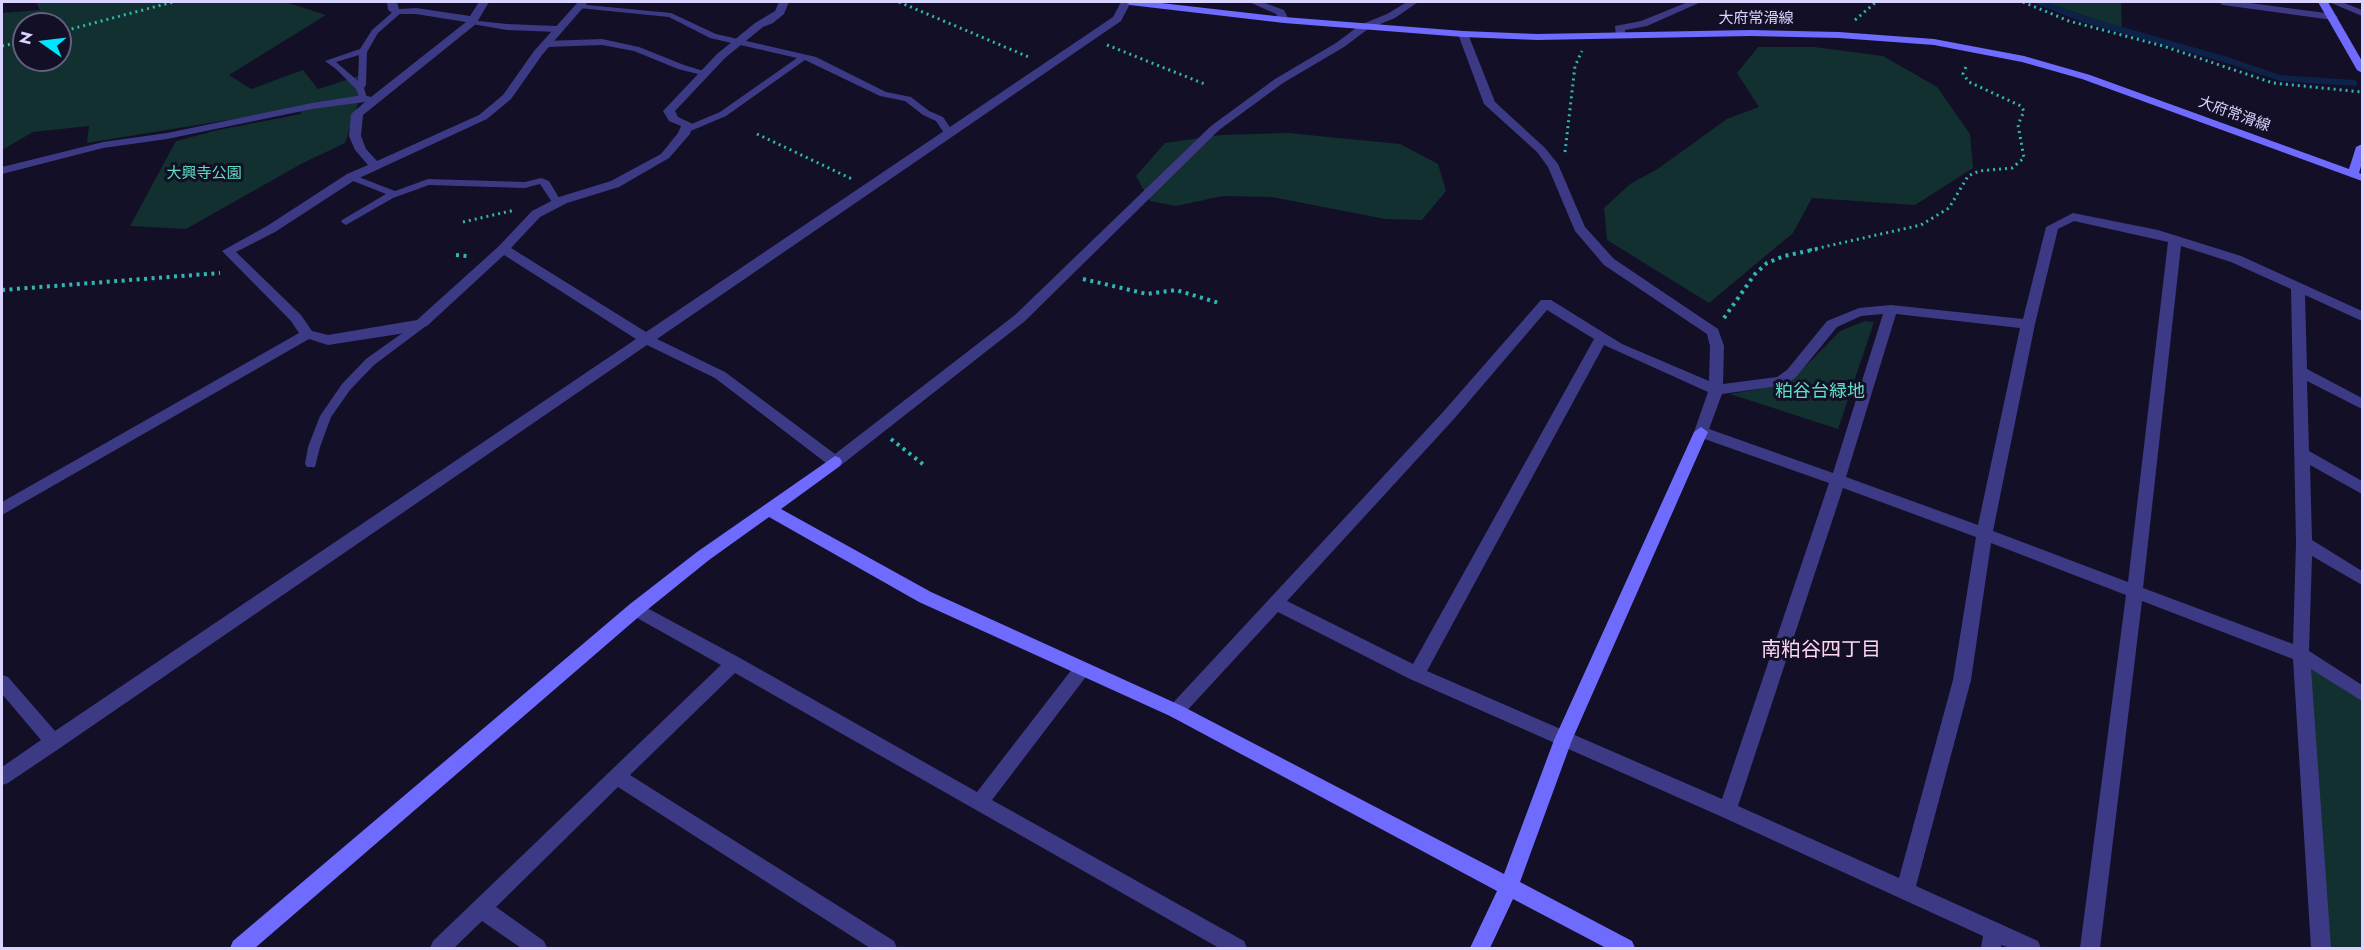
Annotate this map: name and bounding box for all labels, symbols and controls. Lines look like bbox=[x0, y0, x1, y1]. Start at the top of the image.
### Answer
street label: 大府常滑線 bbox=[1719, 10, 1793, 28]
north arrow bbox=[12, 12, 72, 72]
text: N bbox=[13, 29, 39, 47]
street label: 大府常滑線 bbox=[2196, 94, 2272, 136]
park label: 大興寺公園 bbox=[167, 165, 241, 183]
park label: 粕谷台緑地 bbox=[1775, 382, 1865, 404]
district label: 南粕谷四丁目 bbox=[1761, 639, 1881, 663]

